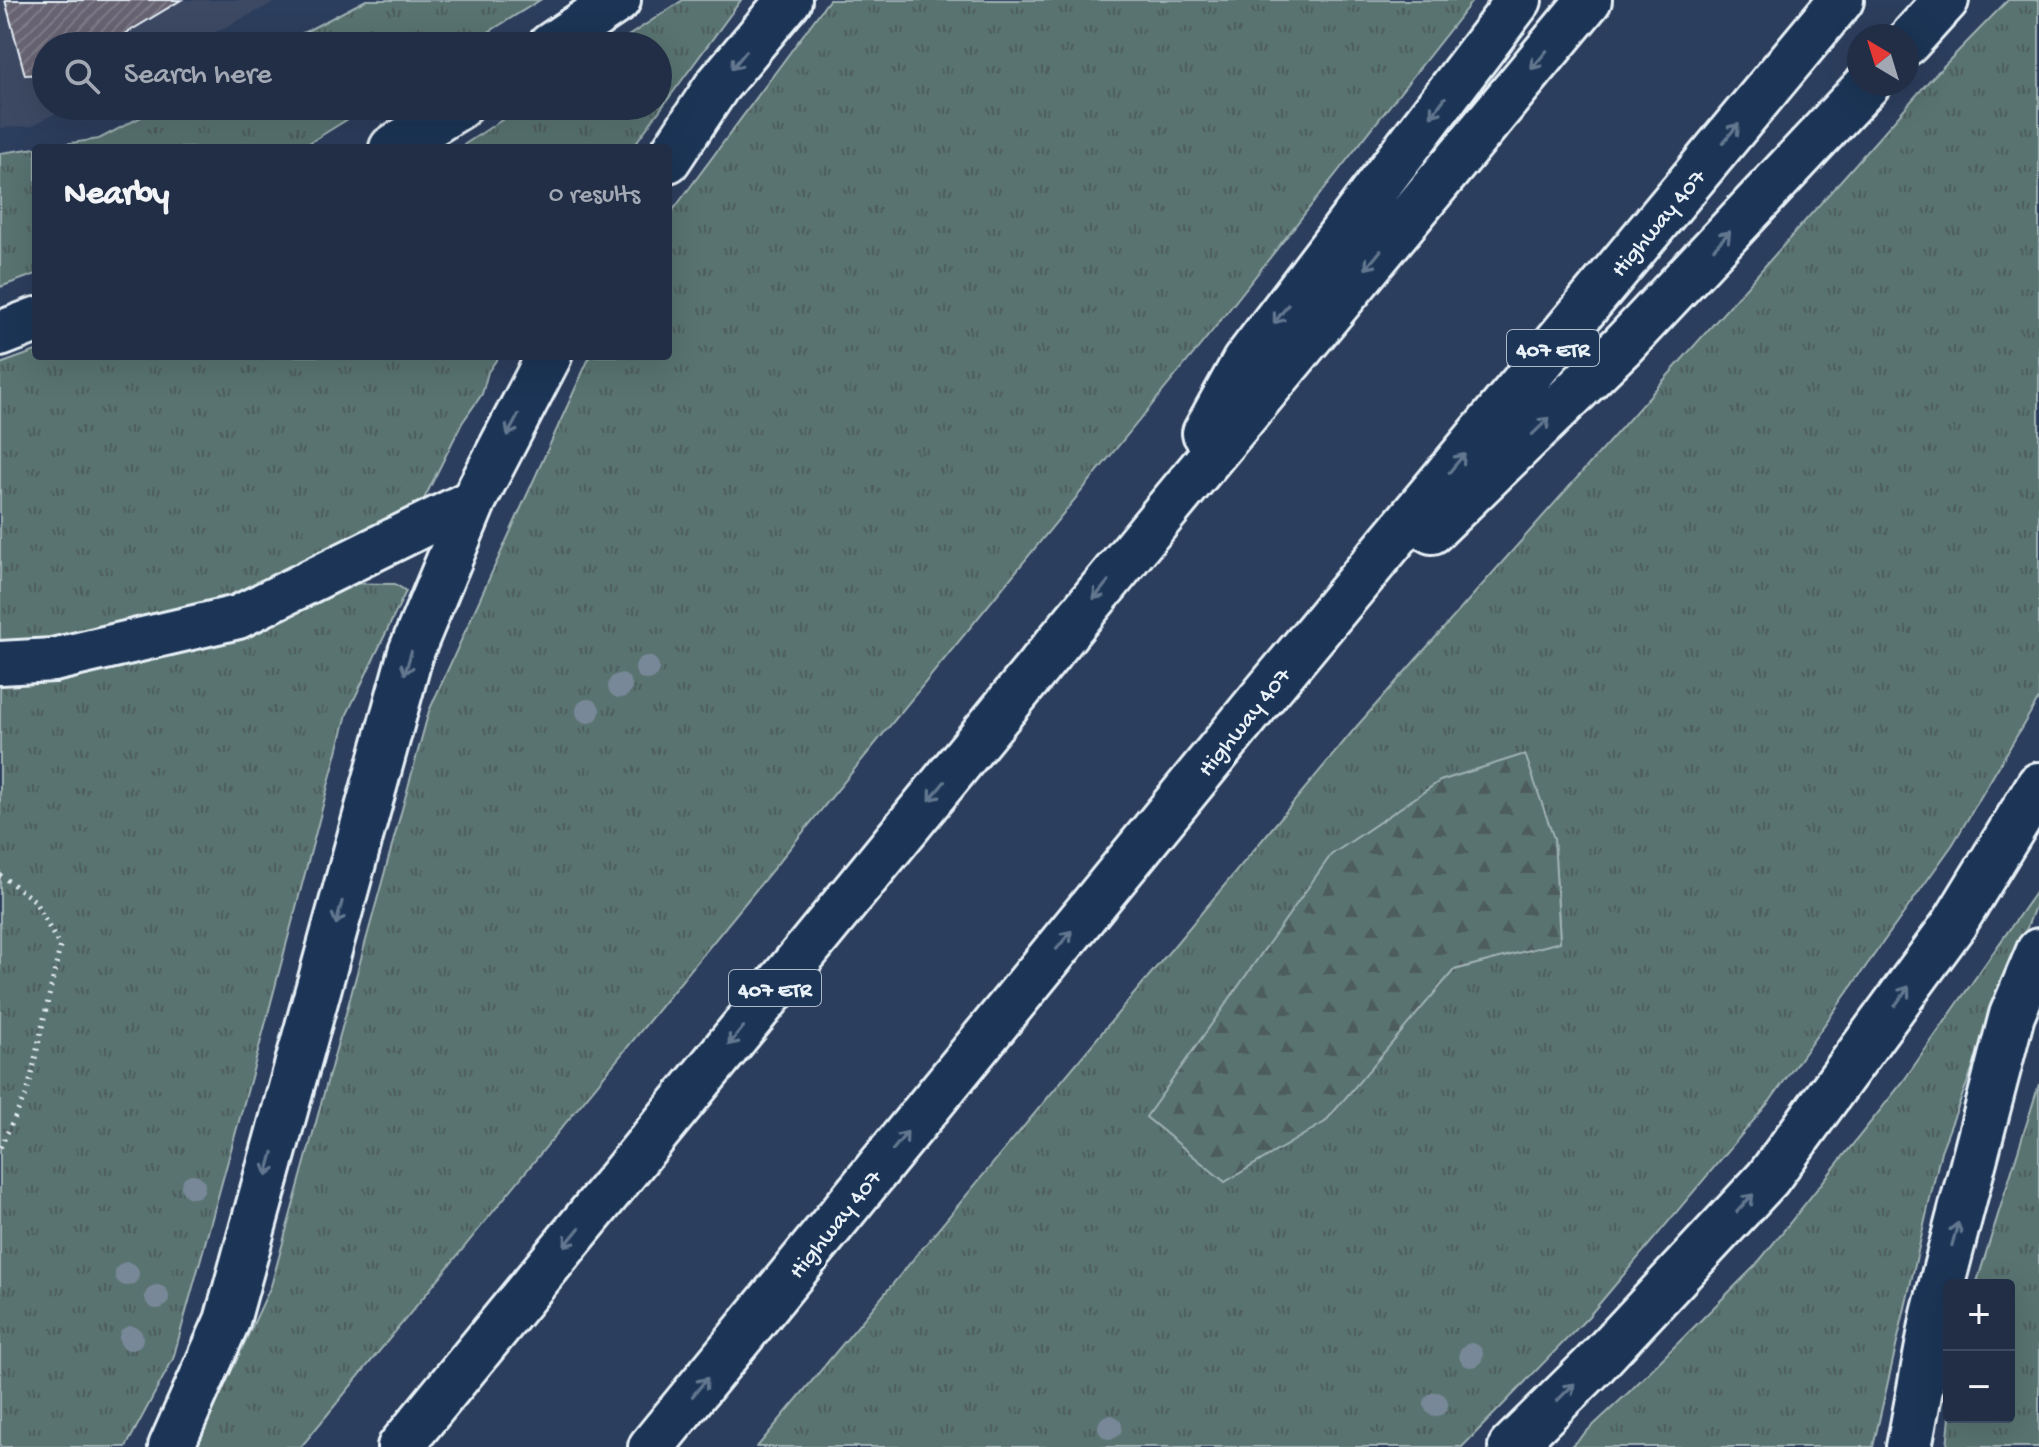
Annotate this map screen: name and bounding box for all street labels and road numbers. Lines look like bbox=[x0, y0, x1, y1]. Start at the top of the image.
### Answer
street label: Highway 407 bbox=[1606, 164, 1714, 284]
road number: 407 ETR bbox=[1507, 330, 1599, 366]
street label: Highway 407 bbox=[1193, 662, 1299, 784]
road number: 407 ETR bbox=[729, 970, 821, 1006]
street label: Highway 407 bbox=[784, 1164, 890, 1286]

